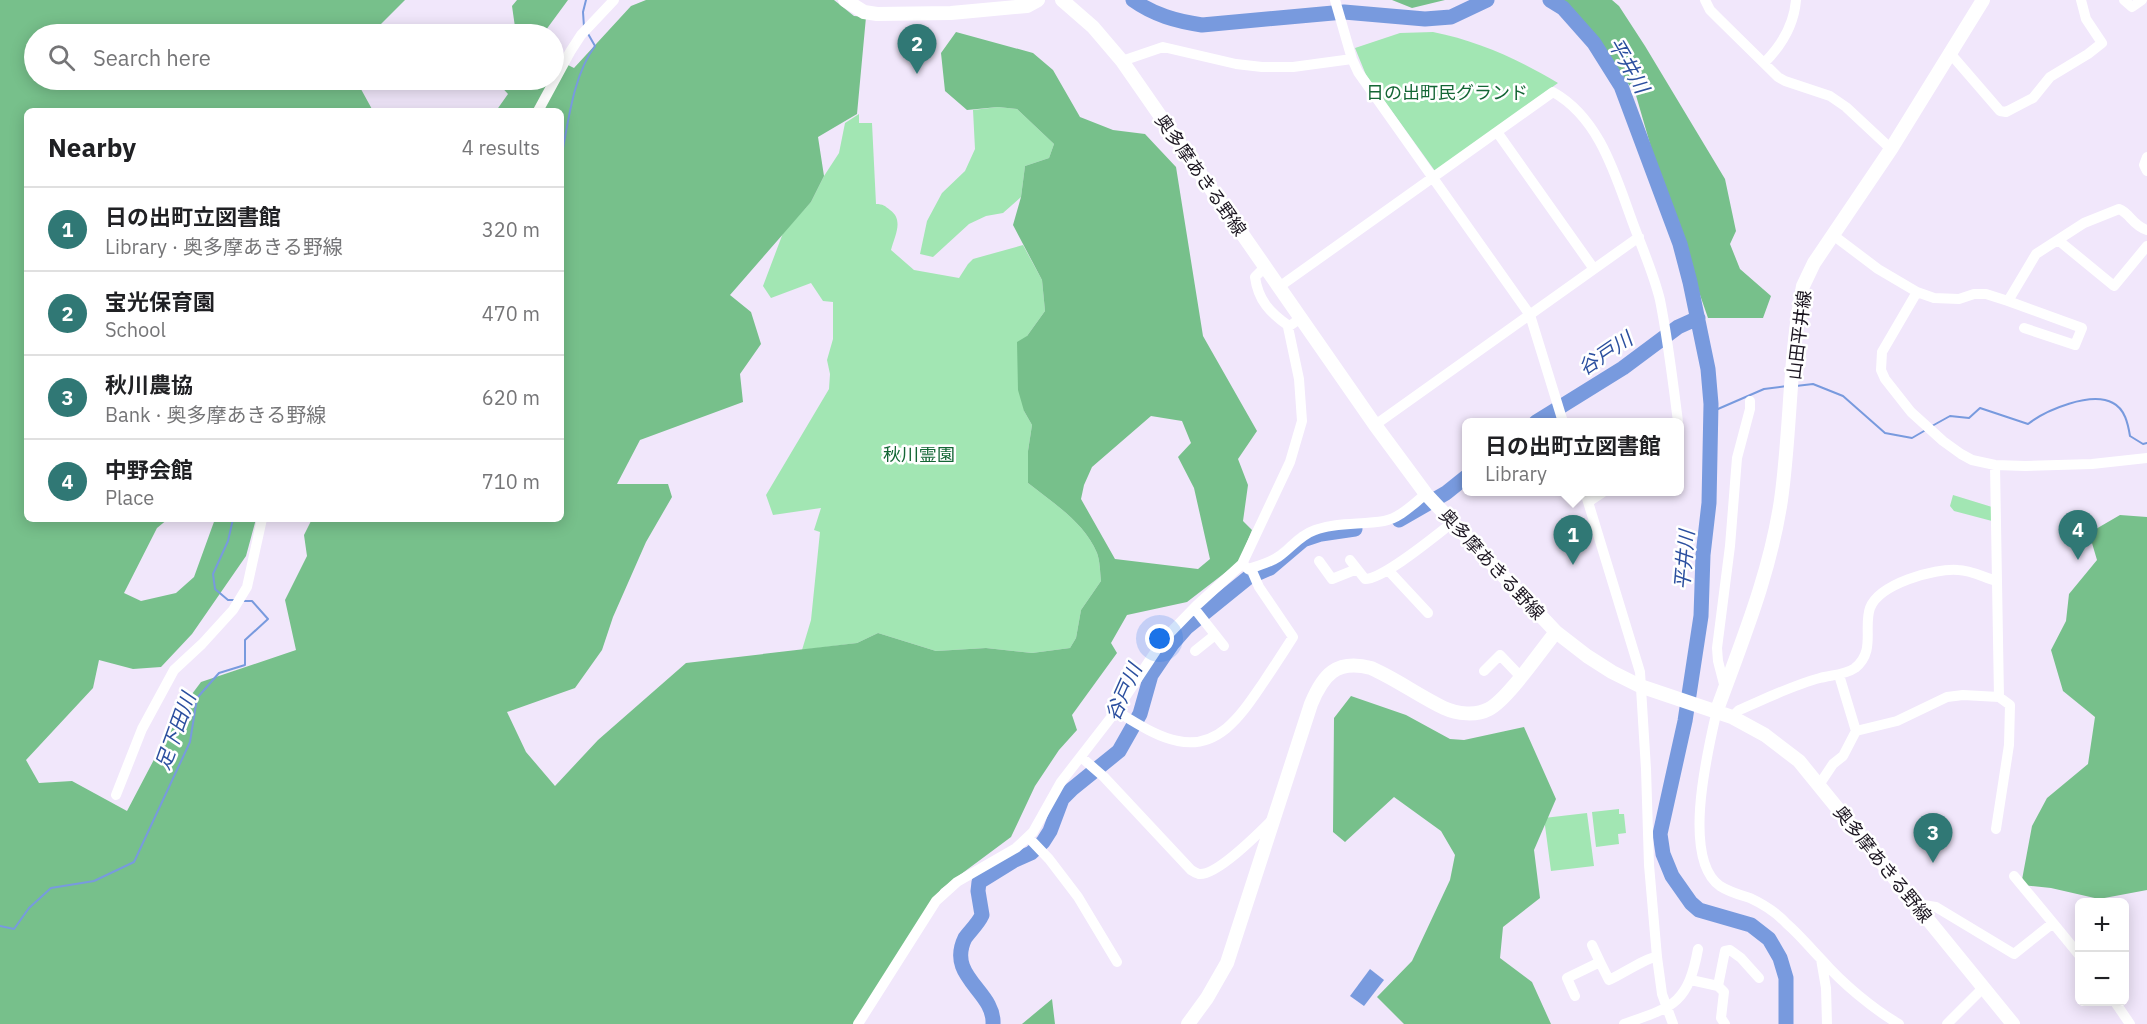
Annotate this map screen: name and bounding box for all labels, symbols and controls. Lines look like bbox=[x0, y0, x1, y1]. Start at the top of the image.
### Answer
search box bbox=[24, 24, 564, 90]
pin: 2 bbox=[898, 25, 936, 74]
water label: 平井川 bbox=[1602, 32, 1657, 99]
icon: search bbox=[45, 41, 78, 74]
text: Search here bbox=[93, 43, 211, 72]
park label: 日の出町民グランド bbox=[1366, 81, 1528, 104]
street label: 奥多摩あきる野線 bbox=[1150, 110, 1252, 240]
text: Nearby bbox=[48, 130, 136, 164]
text: 4 results bbox=[462, 134, 540, 161]
text: 日の出町立図書館 bbox=[105, 202, 281, 231]
text: 1 bbox=[62, 216, 74, 243]
text: 320 m bbox=[482, 216, 540, 243]
text: Library · 奥多摩あきる野線 bbox=[105, 233, 343, 260]
text: 宝光保育園 bbox=[105, 287, 215, 316]
street label: 山田平井線 bbox=[1782, 289, 1816, 381]
text: 2 bbox=[62, 300, 74, 327]
text: 470 m bbox=[482, 300, 540, 327]
text: School bbox=[105, 316, 166, 343]
water label: 谷戸川 bbox=[1573, 324, 1639, 381]
text: 秋川農協 bbox=[105, 370, 193, 399]
text: 3 bbox=[62, 384, 74, 411]
text: 620 m bbox=[482, 384, 540, 411]
text: Bank · 奥多摩あきる野線 bbox=[105, 401, 326, 428]
popup bbox=[1462, 418, 1684, 496]
text: 日の出町立図書館 bbox=[1485, 431, 1661, 460]
park label: 秋川霊園 bbox=[883, 443, 955, 466]
text: 中野会館 bbox=[105, 455, 193, 484]
text: Library bbox=[1485, 460, 1547, 487]
text: 4 bbox=[62, 468, 74, 495]
text: 710 m bbox=[482, 468, 540, 495]
text: Place bbox=[105, 484, 154, 511]
street label: 奥多摩あきる野線 bbox=[1435, 504, 1549, 624]
pin: 4 bbox=[2058, 510, 2098, 560]
pin: 1 bbox=[1554, 516, 1592, 565]
water label: 平井川 bbox=[1668, 527, 1700, 591]
your location bbox=[1145, 624, 1174, 653]
water label: 谷戸川 bbox=[1098, 657, 1148, 725]
water label: 足下田川 bbox=[149, 687, 202, 773]
street label: 奥多摩あきる野線 bbox=[1829, 801, 1937, 927]
pin: 3 bbox=[1914, 814, 1952, 863]
map controls bbox=[2075, 898, 2129, 1006]
button: + bbox=[2075, 898, 2129, 952]
button: − bbox=[2075, 952, 2129, 1006]

